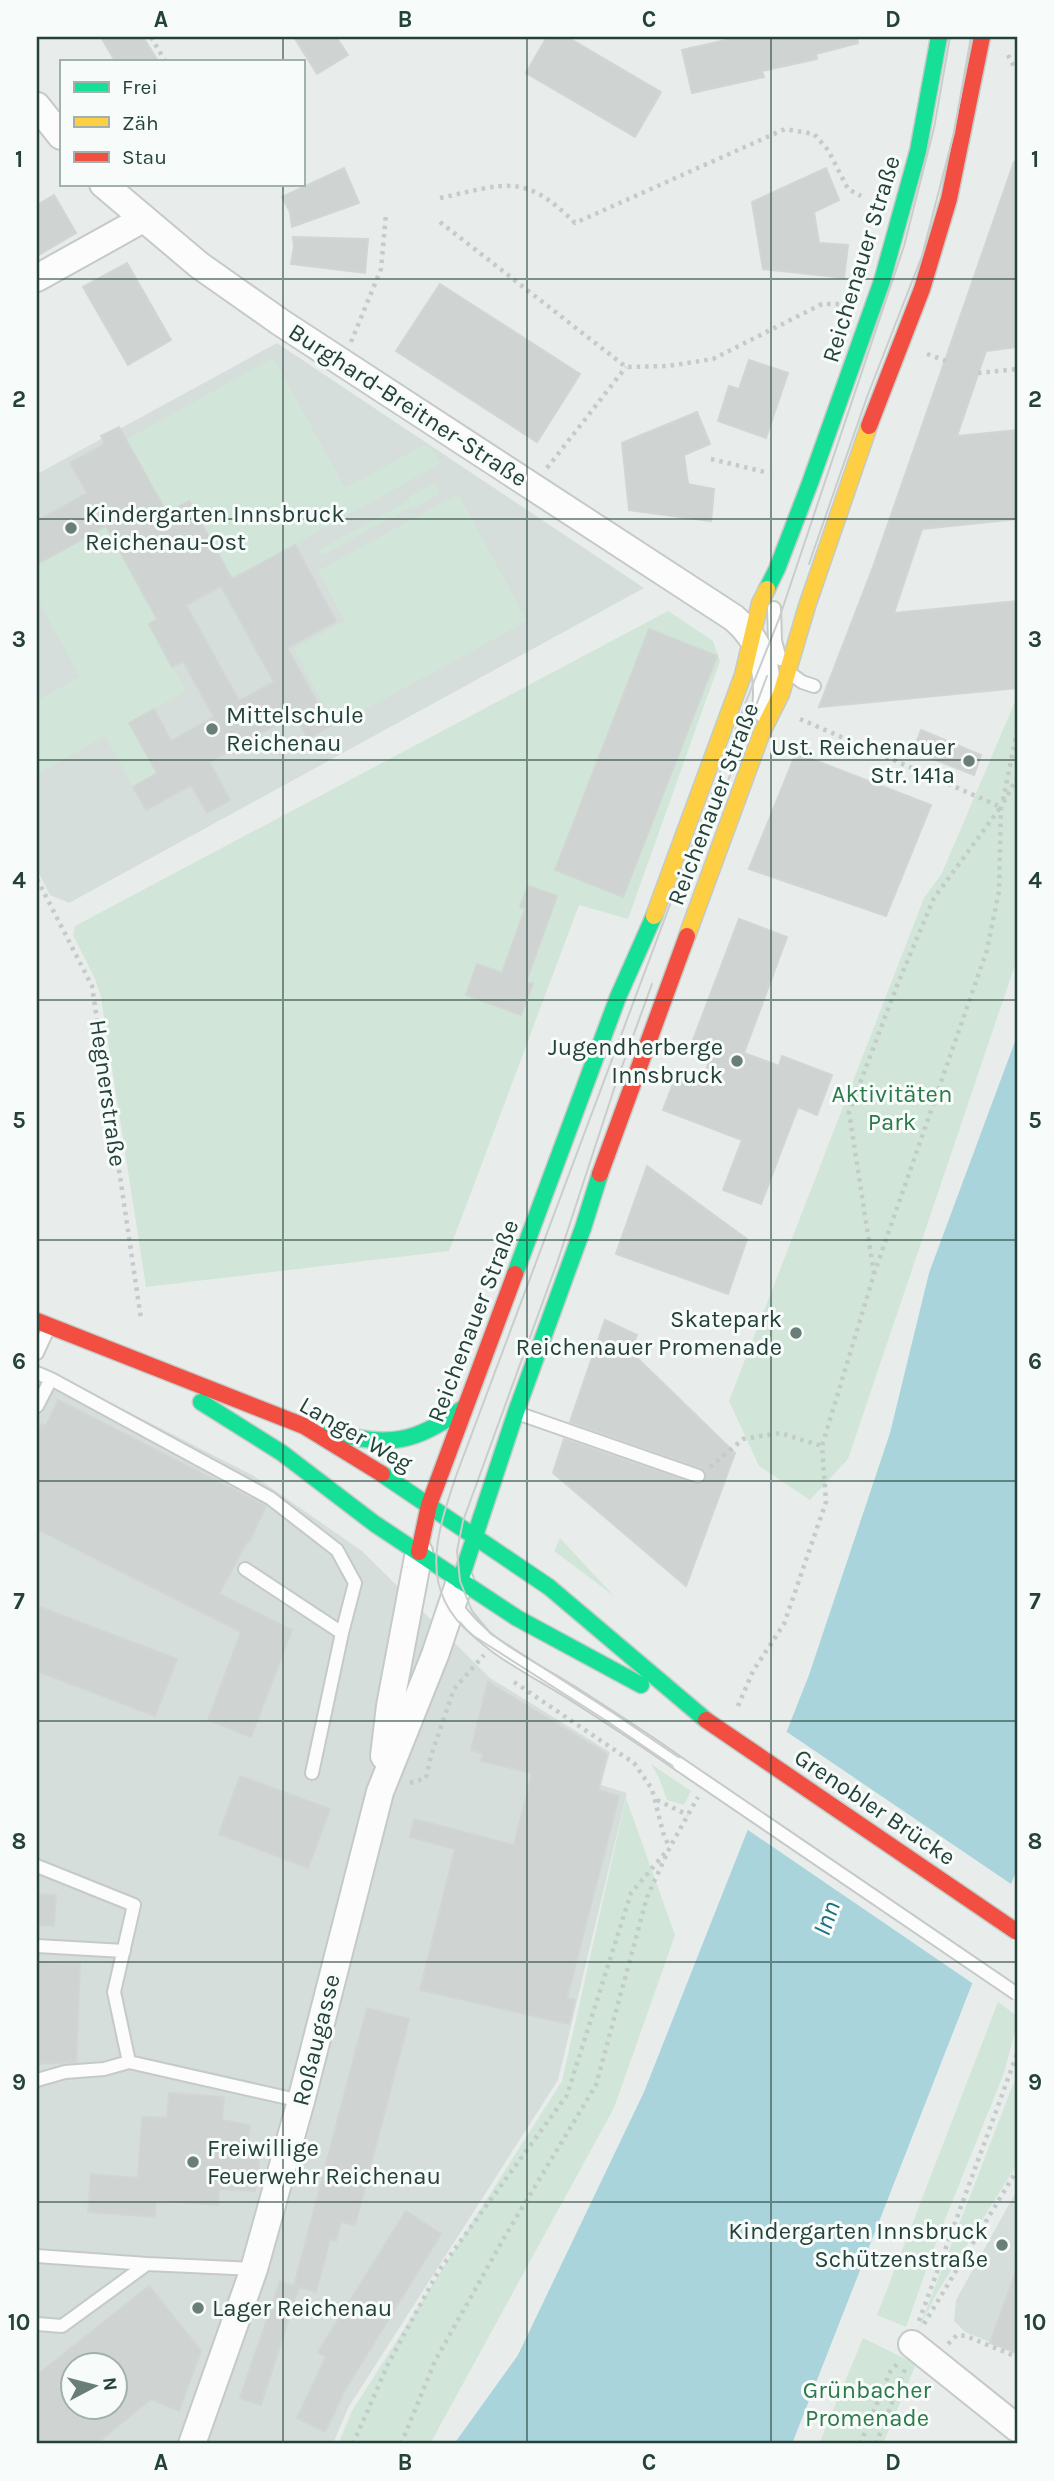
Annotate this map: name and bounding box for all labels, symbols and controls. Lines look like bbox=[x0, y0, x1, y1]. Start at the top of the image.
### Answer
text: A bbox=[154, 6, 168, 33]
text: B bbox=[398, 6, 412, 33]
text: C bbox=[642, 6, 656, 33]
text: D bbox=[885, 6, 901, 33]
legend bbox=[60, 60, 304, 186]
text: Frei bbox=[122, 75, 158, 99]
text: Zäh bbox=[122, 111, 159, 135]
text: Stau bbox=[122, 145, 167, 169]
text: 1 bbox=[15, 146, 23, 173]
text: 1 bbox=[1031, 146, 1039, 173]
street label: Reichenauer Straße bbox=[816, 152, 906, 366]
street label: Burghard-Breitner-Straße bbox=[284, 317, 532, 493]
text: 2 bbox=[12, 386, 26, 413]
text: 2 bbox=[1028, 386, 1042, 413]
place label: Kindergarten Innsbruck Reichenau-Ost bbox=[85, 500, 345, 556]
marker: Kindergarten Innsbruck Reichenau-Ost bbox=[63, 520, 79, 536]
text: 3 bbox=[12, 626, 26, 653]
text: 3 bbox=[1028, 626, 1042, 653]
street label: Reichenauer Straße bbox=[661, 699, 765, 909]
place label: Mittelschule Reichenau bbox=[226, 701, 364, 757]
marker: Mittelschule Reichenau bbox=[204, 721, 220, 737]
place label: Ust. Reichenauer Str. 141a bbox=[771, 733, 955, 789]
marker: Ust. Reichenauer Str. 141a bbox=[961, 753, 977, 769]
text: 4 bbox=[12, 867, 26, 894]
text: 4 bbox=[1028, 867, 1042, 894]
street label: Hegnerstraße bbox=[84, 1018, 132, 1168]
place label: Jugendherberge Innsbruck bbox=[548, 1033, 723, 1089]
marker: Jugendherberge Innsbruck bbox=[729, 1053, 745, 1069]
park label: Aktivitäten Park bbox=[832, 1080, 952, 1136]
text: 5 bbox=[12, 1107, 26, 1134]
text: 5 bbox=[1028, 1107, 1042, 1134]
street label: Reichenauer Straße bbox=[421, 1216, 525, 1426]
place label: Skatepark Reichenauer Promenade bbox=[516, 1305, 782, 1361]
marker: Skatepark Reichenauer Promenade bbox=[788, 1325, 804, 1341]
text: 6 bbox=[12, 1348, 26, 1375]
text: 6 bbox=[1028, 1348, 1042, 1375]
street label: Langer Weg bbox=[295, 1390, 418, 1478]
text: 7 bbox=[13, 1588, 25, 1615]
text: 7 bbox=[1029, 1588, 1041, 1615]
street label: Grenobler Brücke bbox=[789, 1743, 961, 1871]
text: 8 bbox=[12, 1828, 26, 1855]
text: 8 bbox=[1028, 1828, 1042, 1855]
water label: Inn bbox=[806, 1897, 847, 1940]
street label: Roßaugasse bbox=[286, 1971, 346, 2109]
text: 9 bbox=[12, 2069, 26, 2096]
text: 9 bbox=[1028, 2069, 1042, 2096]
place label: Freiwillige Feuerwehr Reichenau bbox=[207, 2134, 441, 2190]
marker: Freiwillige Feuerwehr Reichenau bbox=[185, 2154, 201, 2170]
place label: Kindergarten Innsbruck Schützenstraße bbox=[728, 2217, 988, 2273]
marker: Kindergarten Innsbruck Schützenstraße bbox=[994, 2237, 1010, 2253]
place label: Lager Reichenau bbox=[212, 2294, 392, 2322]
marker: Lager Reichenau bbox=[190, 2300, 206, 2316]
text: 10 bbox=[8, 2309, 30, 2336]
text: 10 bbox=[1024, 2309, 1046, 2336]
north arrow bbox=[60, 2352, 130, 2422]
text: N bbox=[98, 2376, 122, 2392]
park label: Grünbacher Promenade bbox=[803, 2376, 932, 2432]
text: A bbox=[154, 2449, 168, 2476]
text: B bbox=[398, 2449, 412, 2476]
text: C bbox=[642, 2449, 656, 2476]
text: D bbox=[885, 2449, 901, 2476]

